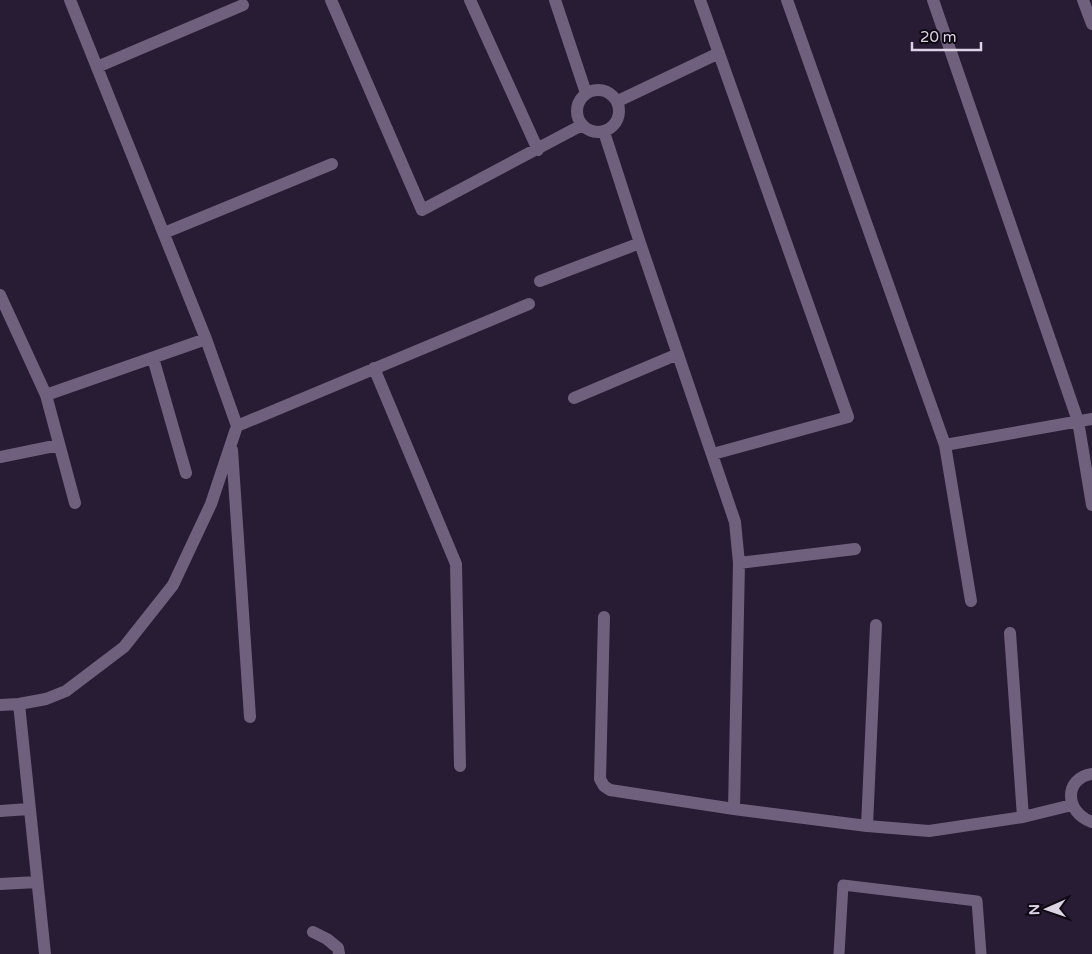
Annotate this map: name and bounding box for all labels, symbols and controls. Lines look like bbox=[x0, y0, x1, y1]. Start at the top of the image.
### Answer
scale bar bbox=[912, 20, 981, 52]
text: 20 m bbox=[920, 28, 957, 46]
north arrow bbox=[1022, 884, 1072, 934]
text: N bbox=[1026, 904, 1043, 915]

